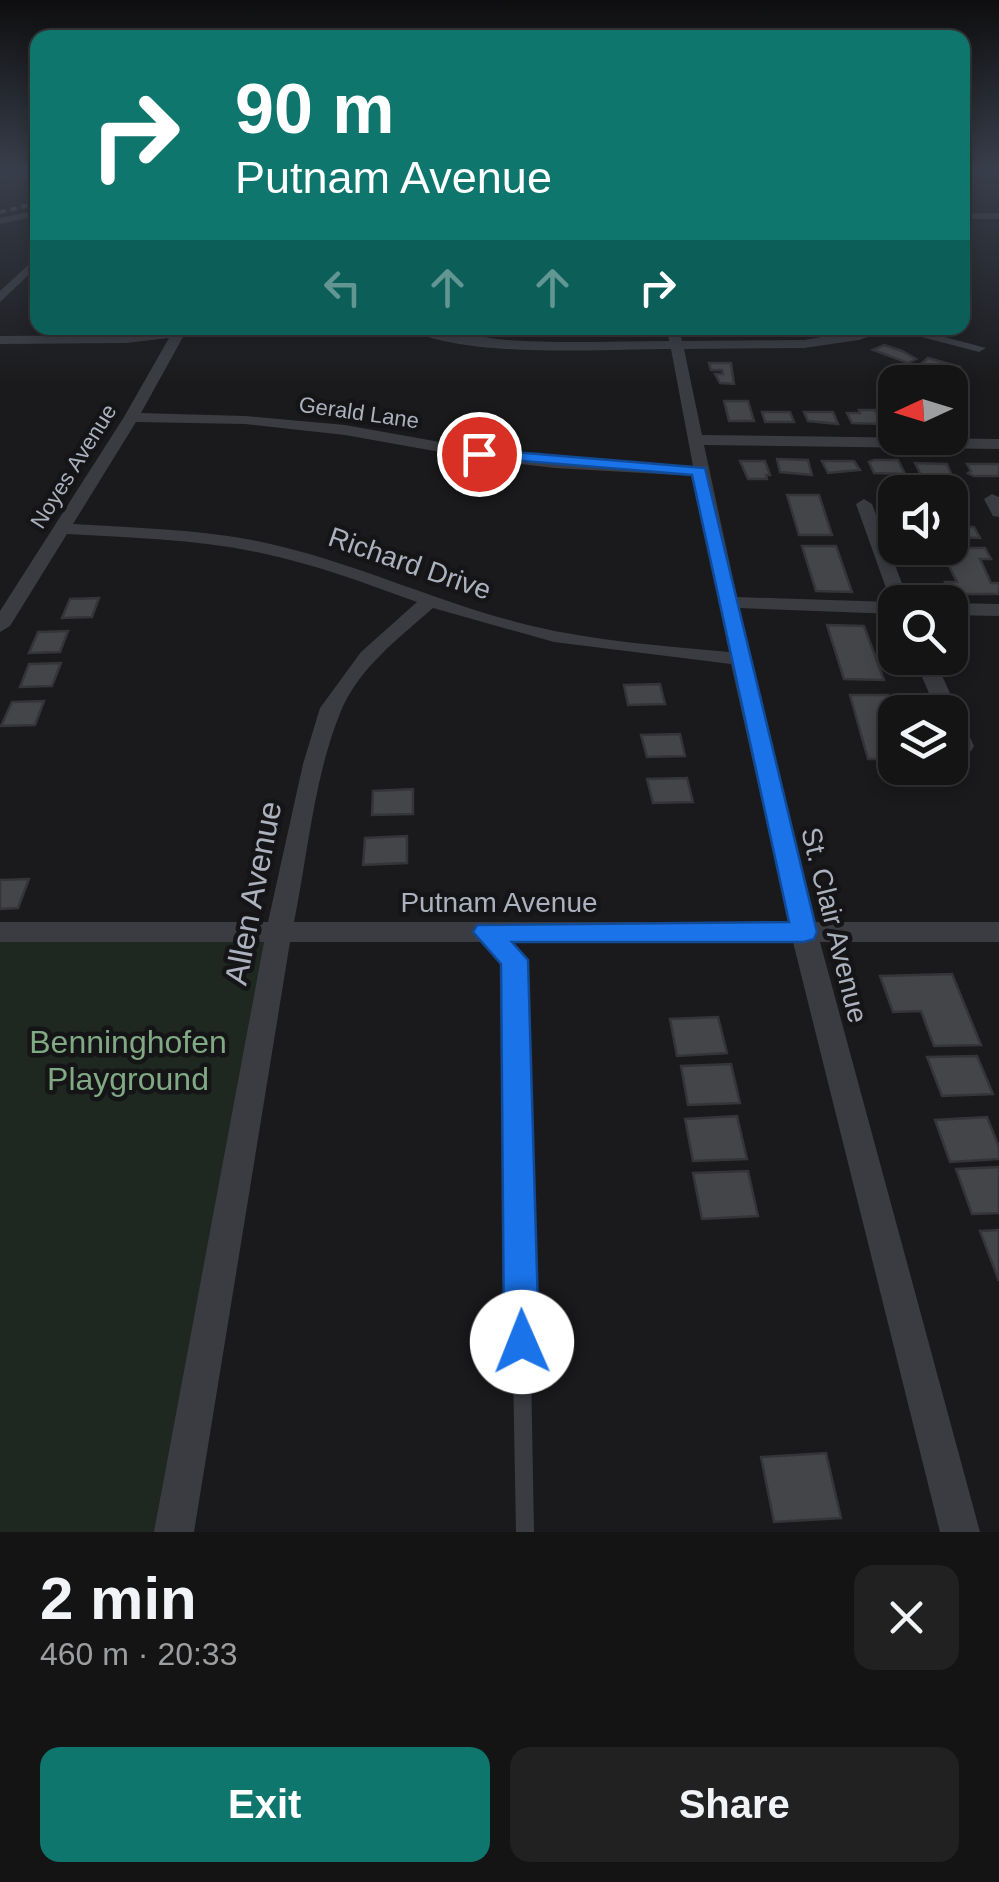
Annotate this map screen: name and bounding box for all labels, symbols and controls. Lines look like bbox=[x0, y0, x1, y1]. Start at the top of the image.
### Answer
icon: right bbox=[70, 70, 200, 200]
text: 90 m bbox=[235, 70, 395, 148]
text: Putnam Avenue bbox=[235, 152, 552, 203]
icon: left bbox=[315, 260, 370, 315]
icon: ahead bbox=[420, 260, 475, 315]
icon: ahead bbox=[525, 260, 580, 315]
icon: right bbox=[630, 260, 685, 315]
north arrow bbox=[878, 365, 968, 455]
map controls bbox=[878, 365, 968, 785]
street label: Gerald Lane bbox=[297, 392, 421, 433]
street label: Noyes Avenue bbox=[25, 400, 122, 533]
pin bbox=[437, 412, 522, 497]
icon: arrive bbox=[452, 427, 507, 482]
button: sound bbox=[878, 475, 968, 565]
street label: Richard Drive bbox=[325, 521, 495, 606]
button: search bbox=[878, 585, 968, 675]
button: layers bbox=[878, 695, 968, 785]
street label: Allen Avenue bbox=[218, 798, 288, 988]
street label: St. Clair Avenue bbox=[795, 824, 874, 1026]
street label: Putnam Avenue bbox=[400, 887, 598, 918]
park label: Benninghofen Playground bbox=[29, 1024, 227, 1097]
position arrow bbox=[470, 1290, 574, 1394]
text: 2 min bbox=[40, 1565, 197, 1632]
button: close bbox=[854, 1565, 959, 1670]
text: 460 m · 20:33 bbox=[40, 1636, 237, 1672]
button: Exit bbox=[40, 1747, 490, 1862]
button: Share bbox=[510, 1747, 959, 1862]

